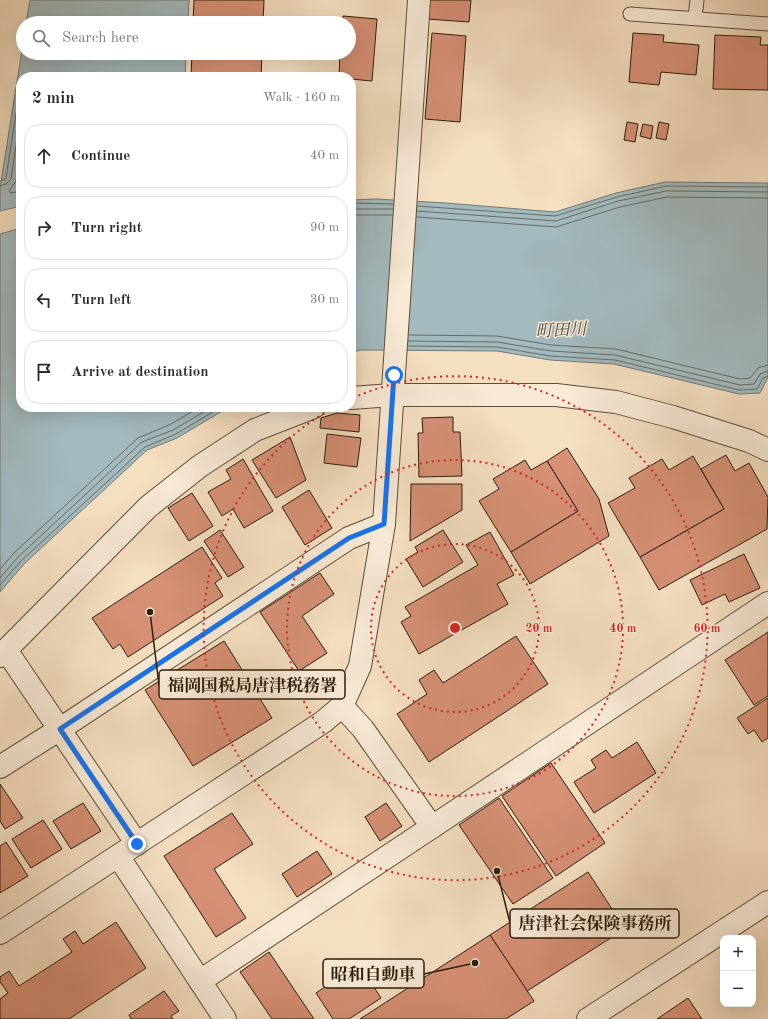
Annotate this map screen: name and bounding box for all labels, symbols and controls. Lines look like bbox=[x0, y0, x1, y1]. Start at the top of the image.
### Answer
search box bbox=[16, 16, 356, 60]
icon: search bbox=[30, 27, 52, 49]
text: Search here bbox=[62, 31, 139, 46]
text: 2 min bbox=[32, 90, 75, 107]
text: Walk · 160 m bbox=[263, 91, 340, 104]
icon: ahead bbox=[33, 145, 55, 167]
text: Continue bbox=[71, 149, 130, 164]
text: 40 m bbox=[310, 149, 339, 162]
icon: right bbox=[33, 217, 55, 239]
text: Turn right bbox=[71, 221, 142, 236]
text: 90 m bbox=[310, 221, 339, 234]
icon: left bbox=[33, 289, 55, 311]
text: Turn left bbox=[71, 293, 131, 308]
text: 30 m bbox=[310, 293, 339, 306]
water label: 町田川 bbox=[535, 320, 589, 341]
icon: arrive bbox=[33, 361, 55, 383]
text: Arrive at destination bbox=[71, 365, 209, 380]
route start bbox=[385, 366, 403, 384]
centre of rings bbox=[448, 621, 462, 635]
text: 20 m bbox=[526, 623, 553, 635]
text: 40 m bbox=[610, 623, 637, 635]
text: 60 m bbox=[694, 623, 721, 635]
callout: 福岡国税局唐津税務署 bbox=[159, 670, 345, 699]
text: 福岡国税局唐津税務署 bbox=[167, 676, 337, 695]
route end bbox=[128, 835, 146, 853]
callout: 唐津社会保険事務所 bbox=[510, 909, 679, 938]
text: 唐津社会保険事務所 bbox=[519, 914, 672, 933]
map controls bbox=[720, 935, 756, 1007]
button: + bbox=[720, 935, 756, 971]
callout: 昭和自動車 bbox=[323, 959, 424, 988]
text: 昭和自動車 bbox=[331, 965, 416, 984]
button: − bbox=[720, 971, 756, 1007]

